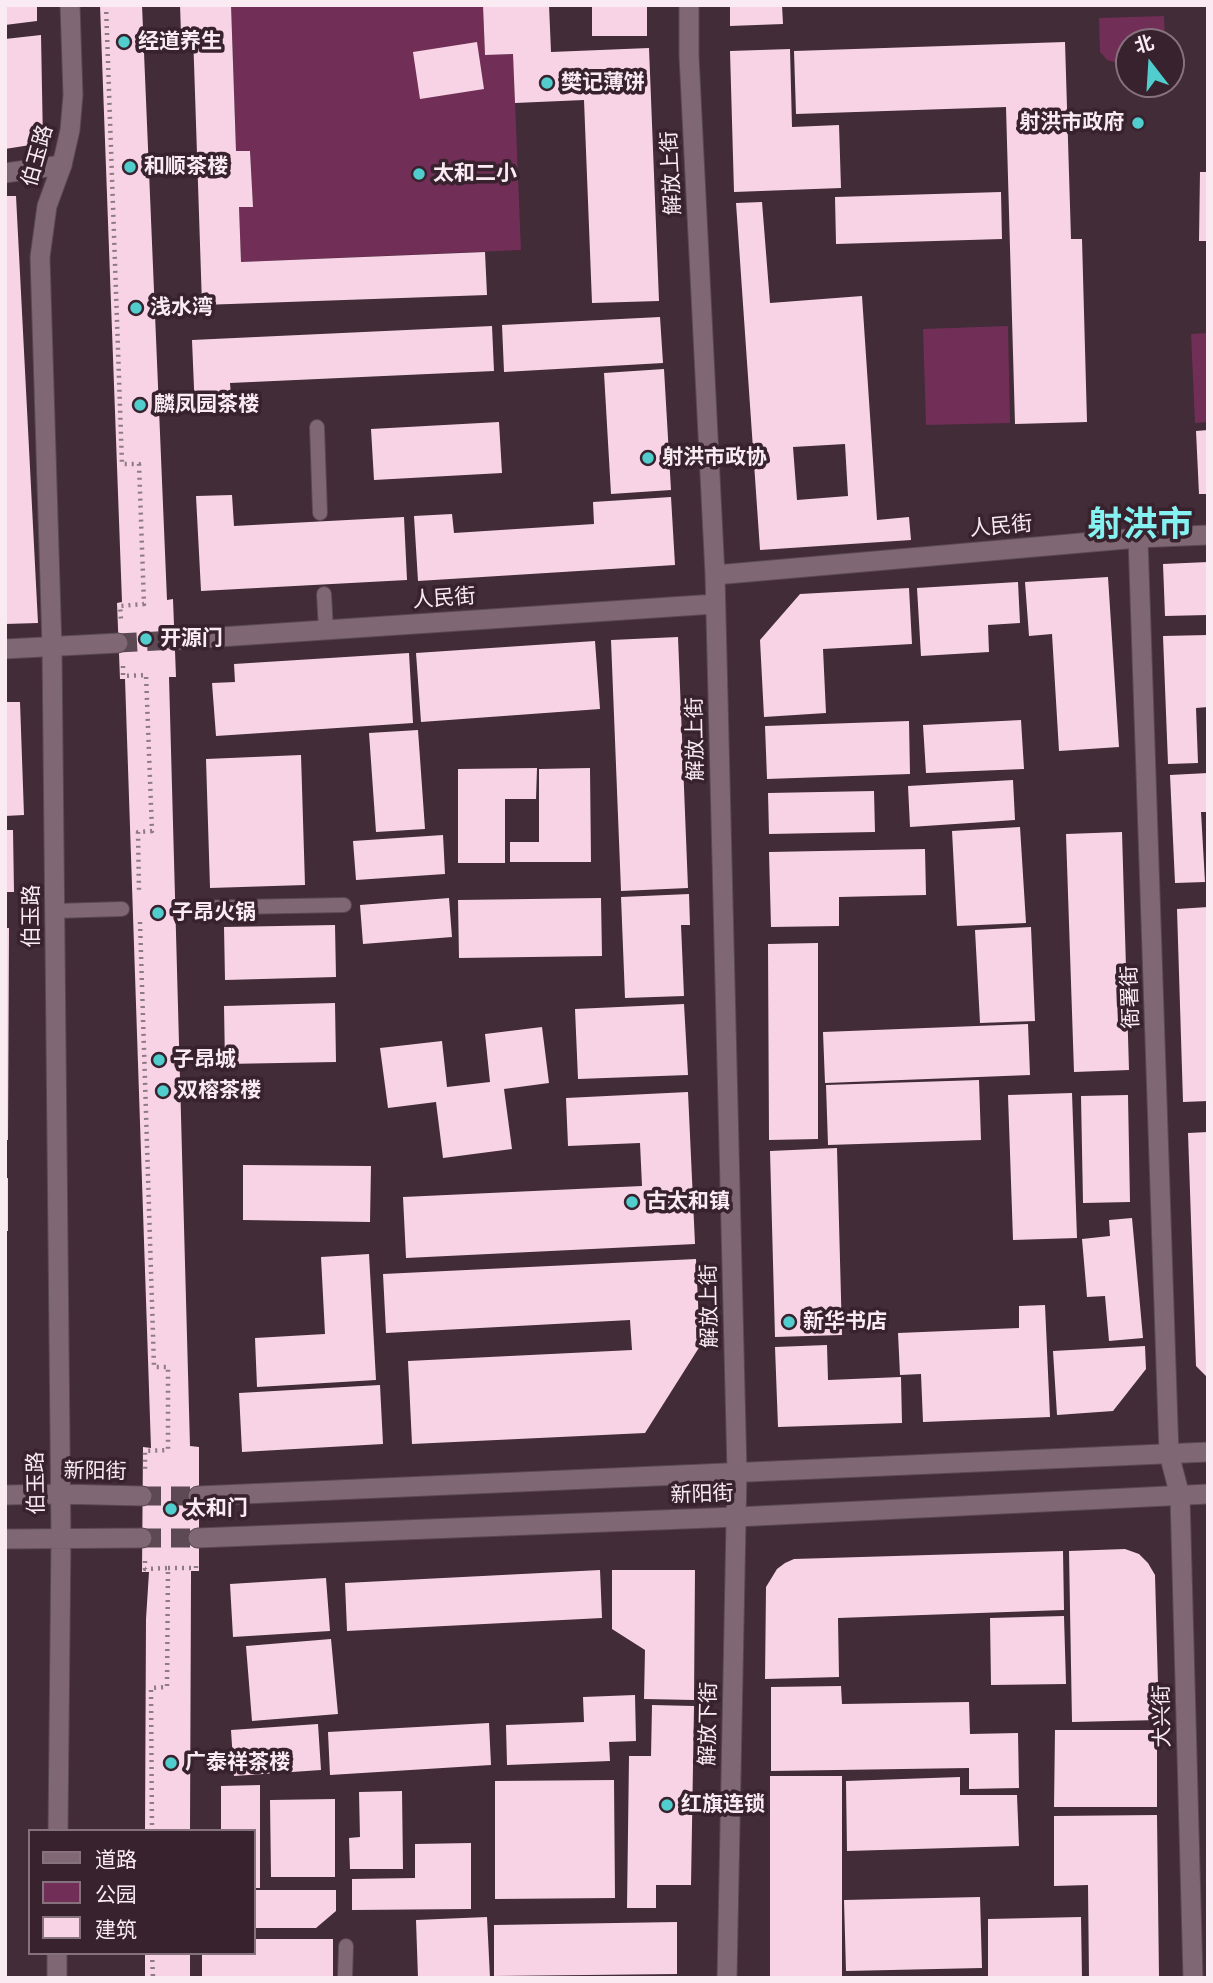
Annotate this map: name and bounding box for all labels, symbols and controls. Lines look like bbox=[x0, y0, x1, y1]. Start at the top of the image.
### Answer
north arrow bbox=[1115, 28, 1185, 98]
place label: 经道养生 bbox=[138, 29, 222, 55]
text: 北 bbox=[1132, 32, 1156, 57]
marker: 经道养生 bbox=[116, 34, 132, 50]
place label: 樊记薄饼 bbox=[561, 70, 645, 96]
marker: 樊记薄饼 bbox=[539, 75, 555, 91]
place label: 射洪市政府 bbox=[1019, 110, 1124, 136]
marker: 射洪市政府 bbox=[1130, 115, 1146, 131]
street label: 伯玉路 bbox=[17, 122, 59, 190]
street label: 解放上街 bbox=[657, 130, 687, 216]
place label: 和顺茶楼 bbox=[144, 154, 228, 180]
marker: 和顺茶楼 bbox=[122, 159, 138, 175]
place label: 太和二小 bbox=[433, 161, 517, 187]
marker: 太和二小 bbox=[411, 166, 427, 182]
place label: 浅水湾 bbox=[150, 295, 213, 321]
marker: 浅水湾 bbox=[128, 300, 144, 316]
place label: 麟凤园茶楼 bbox=[154, 392, 259, 418]
marker: 麟凤园茶楼 bbox=[132, 397, 148, 413]
place label: 射洪市政协 bbox=[662, 445, 767, 471]
marker: 射洪市政协 bbox=[640, 450, 656, 466]
district label: 射洪市 bbox=[1088, 505, 1192, 547]
street label: 人民街 bbox=[969, 512, 1033, 542]
street label: 人民街 bbox=[412, 584, 476, 614]
place label: 开源门 bbox=[160, 626, 223, 652]
marker: 开源门 bbox=[138, 631, 154, 647]
street label: 解放上街 bbox=[683, 697, 709, 781]
street label: 伯玉路 bbox=[19, 885, 45, 947]
place label: 子昂火锅 bbox=[172, 900, 256, 926]
marker: 子昂火锅 bbox=[150, 905, 166, 921]
street label: 衙署街 bbox=[1117, 965, 1145, 1029]
place label: 子昂城 bbox=[173, 1047, 236, 1073]
marker: 子昂城 bbox=[151, 1052, 167, 1068]
place label: 双榕茶楼 bbox=[177, 1078, 261, 1104]
marker: 双榕茶楼 bbox=[155, 1083, 171, 1099]
place label: 古太和镇 bbox=[646, 1189, 730, 1215]
marker: 古太和镇 bbox=[624, 1194, 640, 1210]
street label: 解放上街 bbox=[697, 1264, 723, 1348]
place label: 新华书店 bbox=[803, 1309, 887, 1335]
marker: 新华书店 bbox=[781, 1314, 797, 1330]
street label: 伯玉路 bbox=[24, 1451, 50, 1515]
street label: 新阳街 bbox=[63, 1459, 127, 1485]
street label: 新阳街 bbox=[670, 1481, 734, 1509]
place label: 太和门 bbox=[185, 1496, 248, 1522]
marker: 太和门 bbox=[163, 1501, 179, 1517]
street label: 解放下街 bbox=[696, 1682, 722, 1766]
street label: 大兴街 bbox=[1150, 1684, 1176, 1748]
place label: 广泰祥茶楼 bbox=[185, 1750, 290, 1776]
marker: 广泰祥茶楼 bbox=[163, 1755, 179, 1771]
place label: 红旗连锁 bbox=[681, 1792, 765, 1818]
marker: 红旗连锁 bbox=[659, 1797, 675, 1813]
legend bbox=[28, 1829, 256, 1955]
text: 道路 bbox=[95, 1848, 137, 1871]
text: 公园 bbox=[95, 1883, 137, 1906]
text: 建筑 bbox=[95, 1918, 137, 1941]

